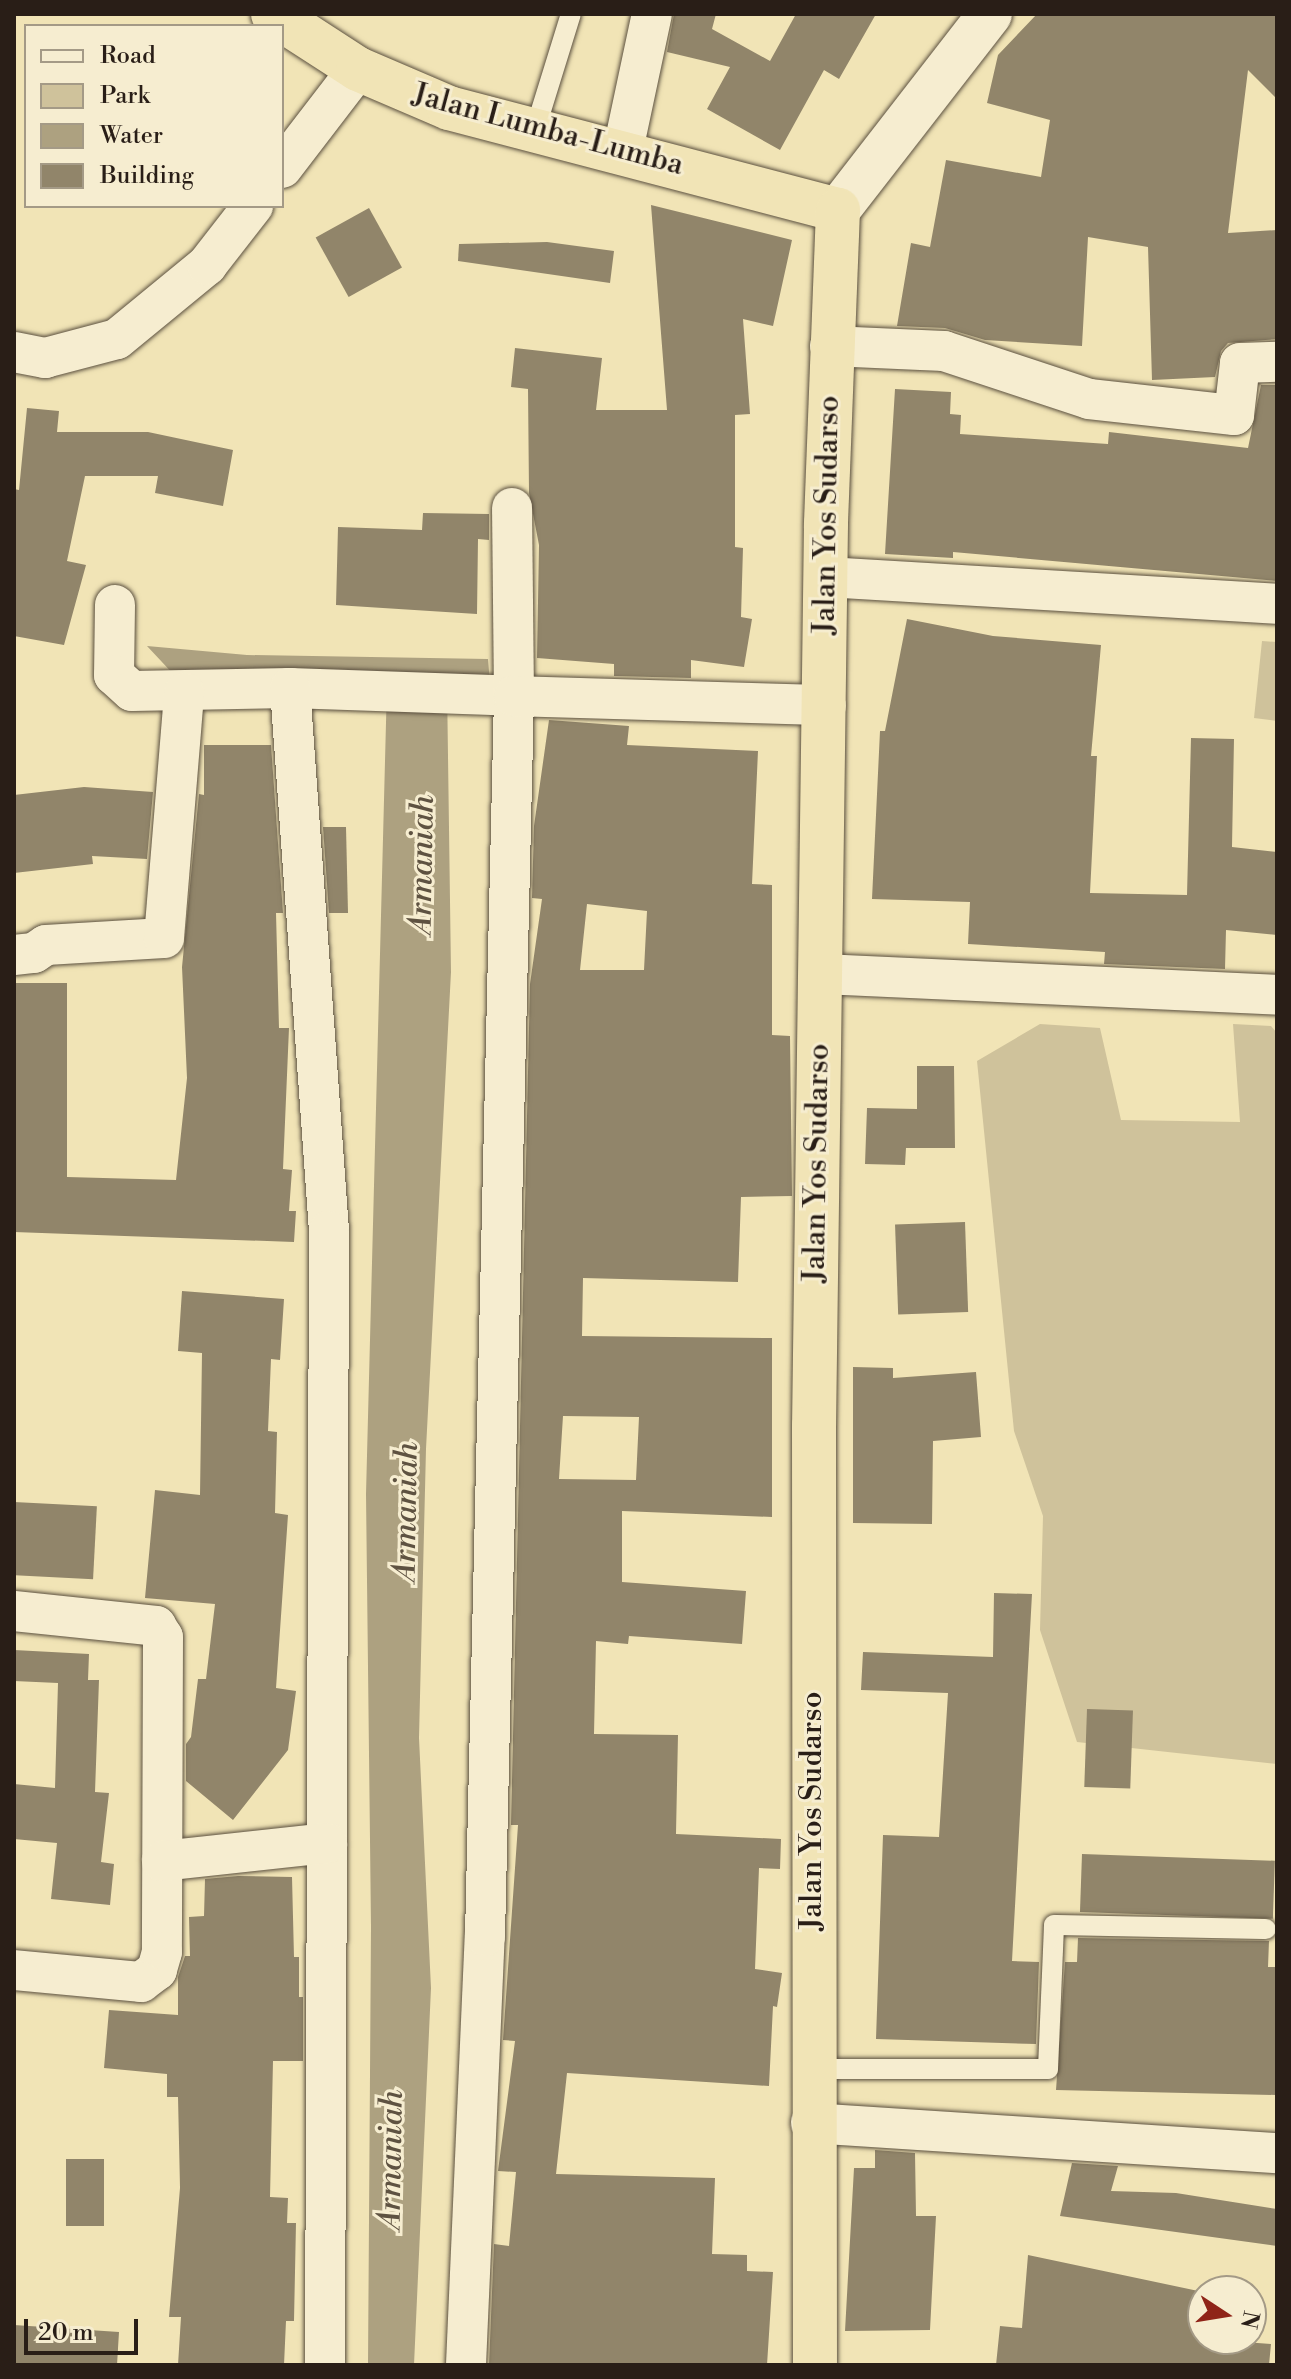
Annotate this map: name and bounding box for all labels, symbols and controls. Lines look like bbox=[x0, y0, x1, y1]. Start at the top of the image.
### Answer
legend bbox=[24, 24, 284, 208]
text: Road bbox=[100, 41, 156, 71]
street label: Jalan Lumba-Lumba bbox=[409, 77, 687, 183]
text: Park bbox=[100, 81, 150, 111]
text: Water bbox=[100, 121, 163, 151]
text: Building bbox=[100, 161, 194, 191]
street label: Jalan Yos Sudarso bbox=[807, 395, 847, 635]
water label: Armaniah bbox=[402, 795, 442, 935]
street label: Jalan Yos Sudarso bbox=[797, 1043, 837, 1283]
water label: Armaniah bbox=[386, 1442, 426, 1582]
street label: Jalan Yos Sudarso bbox=[794, 1691, 830, 1931]
water label: Armaniah bbox=[371, 2090, 411, 2230]
north arrow bbox=[1187, 2275, 1267, 2355]
scale bar bbox=[28, 2303, 142, 2353]
text: N bbox=[1234, 2308, 1264, 2331]
text: 20 m bbox=[38, 2318, 94, 2348]

